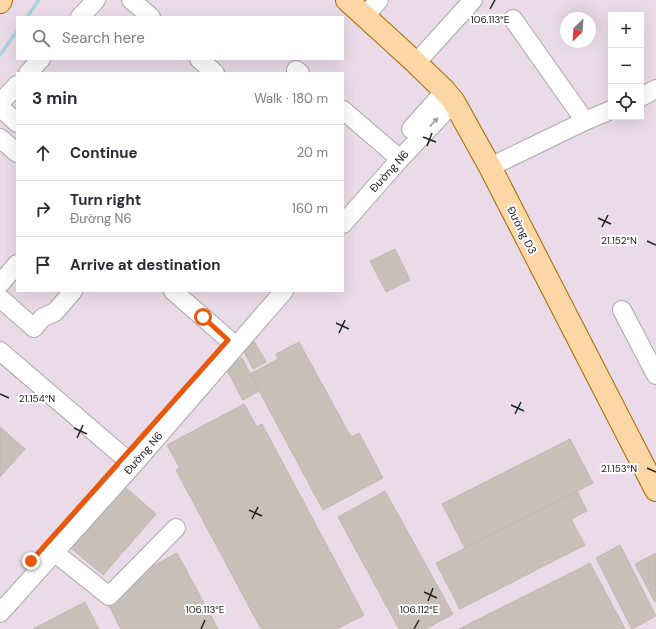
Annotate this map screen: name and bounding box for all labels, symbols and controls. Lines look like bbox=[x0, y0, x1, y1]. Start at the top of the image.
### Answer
north arrow bbox=[560, 12, 596, 48]
map controls bbox=[608, 12, 644, 120]
button: + bbox=[608, 12, 644, 48]
text: 106.113°E bbox=[471, 13, 510, 26]
search box bbox=[16, 16, 344, 60]
icon: search bbox=[30, 27, 52, 49]
text: Search here bbox=[62, 28, 145, 48]
button: − bbox=[608, 48, 644, 84]
button: locate bbox=[608, 84, 644, 120]
text: 3 min bbox=[32, 87, 77, 109]
text: Walk · 180 m bbox=[254, 90, 328, 107]
one-way arrow bbox=[430, 117, 439, 127]
icon: ahead bbox=[32, 142, 54, 164]
text: Continue bbox=[70, 143, 138, 163]
text: 20 m bbox=[297, 144, 328, 161]
street label: Đường N6 bbox=[366, 147, 412, 195]
text: Turn right bbox=[70, 190, 141, 210]
icon: right bbox=[32, 198, 54, 220]
text: 160 m bbox=[292, 200, 328, 217]
street label: Đường D3 bbox=[504, 204, 540, 256]
text: Đường N6 bbox=[70, 210, 132, 227]
text: 21.152°N bbox=[601, 234, 637, 247]
icon: arrive bbox=[32, 254, 54, 276]
text: Arrive at destination bbox=[70, 255, 221, 275]
route start bbox=[194, 308, 212, 326]
text: 21.154°N bbox=[19, 392, 55, 405]
street label: Đường N6 bbox=[121, 429, 165, 477]
text: 21.153°N bbox=[601, 462, 637, 475]
route end bbox=[22, 552, 40, 570]
text: 106.113°E bbox=[186, 603, 225, 616]
text: 106.112°E bbox=[400, 603, 439, 616]

